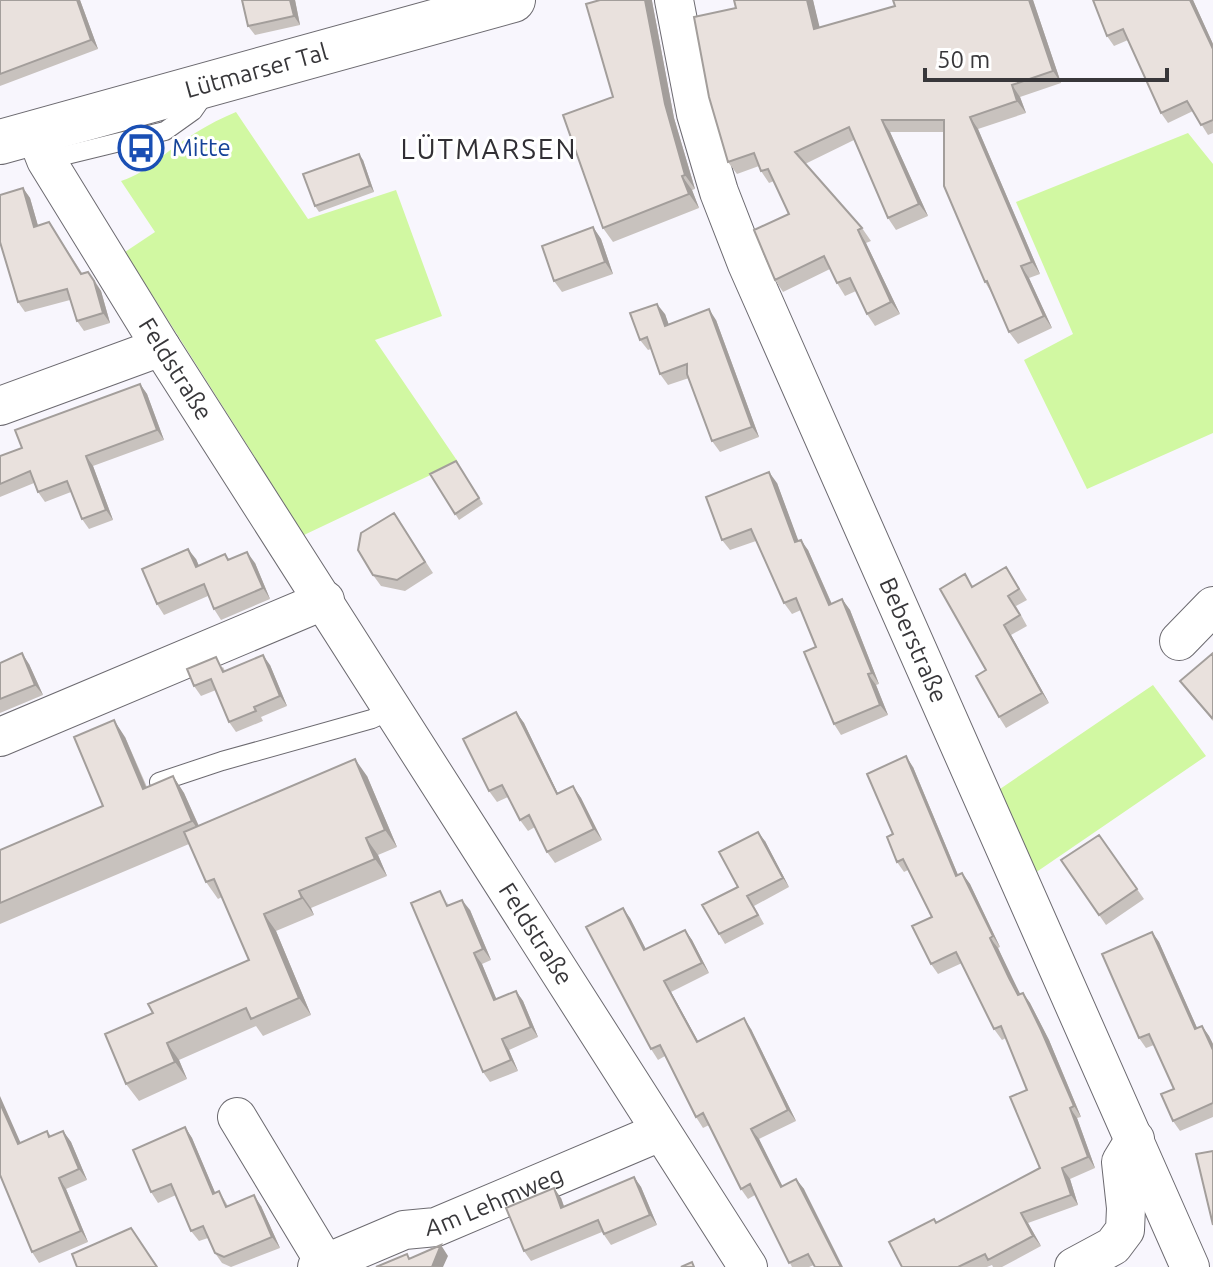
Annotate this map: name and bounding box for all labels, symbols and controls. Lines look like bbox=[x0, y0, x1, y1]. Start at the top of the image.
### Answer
scale bar bbox=[925, 32, 1167, 82]
street label: Lütmarser Tal bbox=[182, 38, 331, 103]
text: 50 m bbox=[937, 46, 990, 73]
bus stop icon: Mitte bbox=[117, 124, 165, 172]
district label: LÜTMARSEN bbox=[400, 133, 578, 164]
place label: Mitte bbox=[172, 134, 231, 161]
street label: Feldstraße bbox=[134, 313, 218, 425]
street label: Beberstraße bbox=[874, 573, 953, 707]
street label: Feldstraße bbox=[494, 878, 578, 990]
street label: Am Lehmweg bbox=[424, 1161, 567, 1241]

